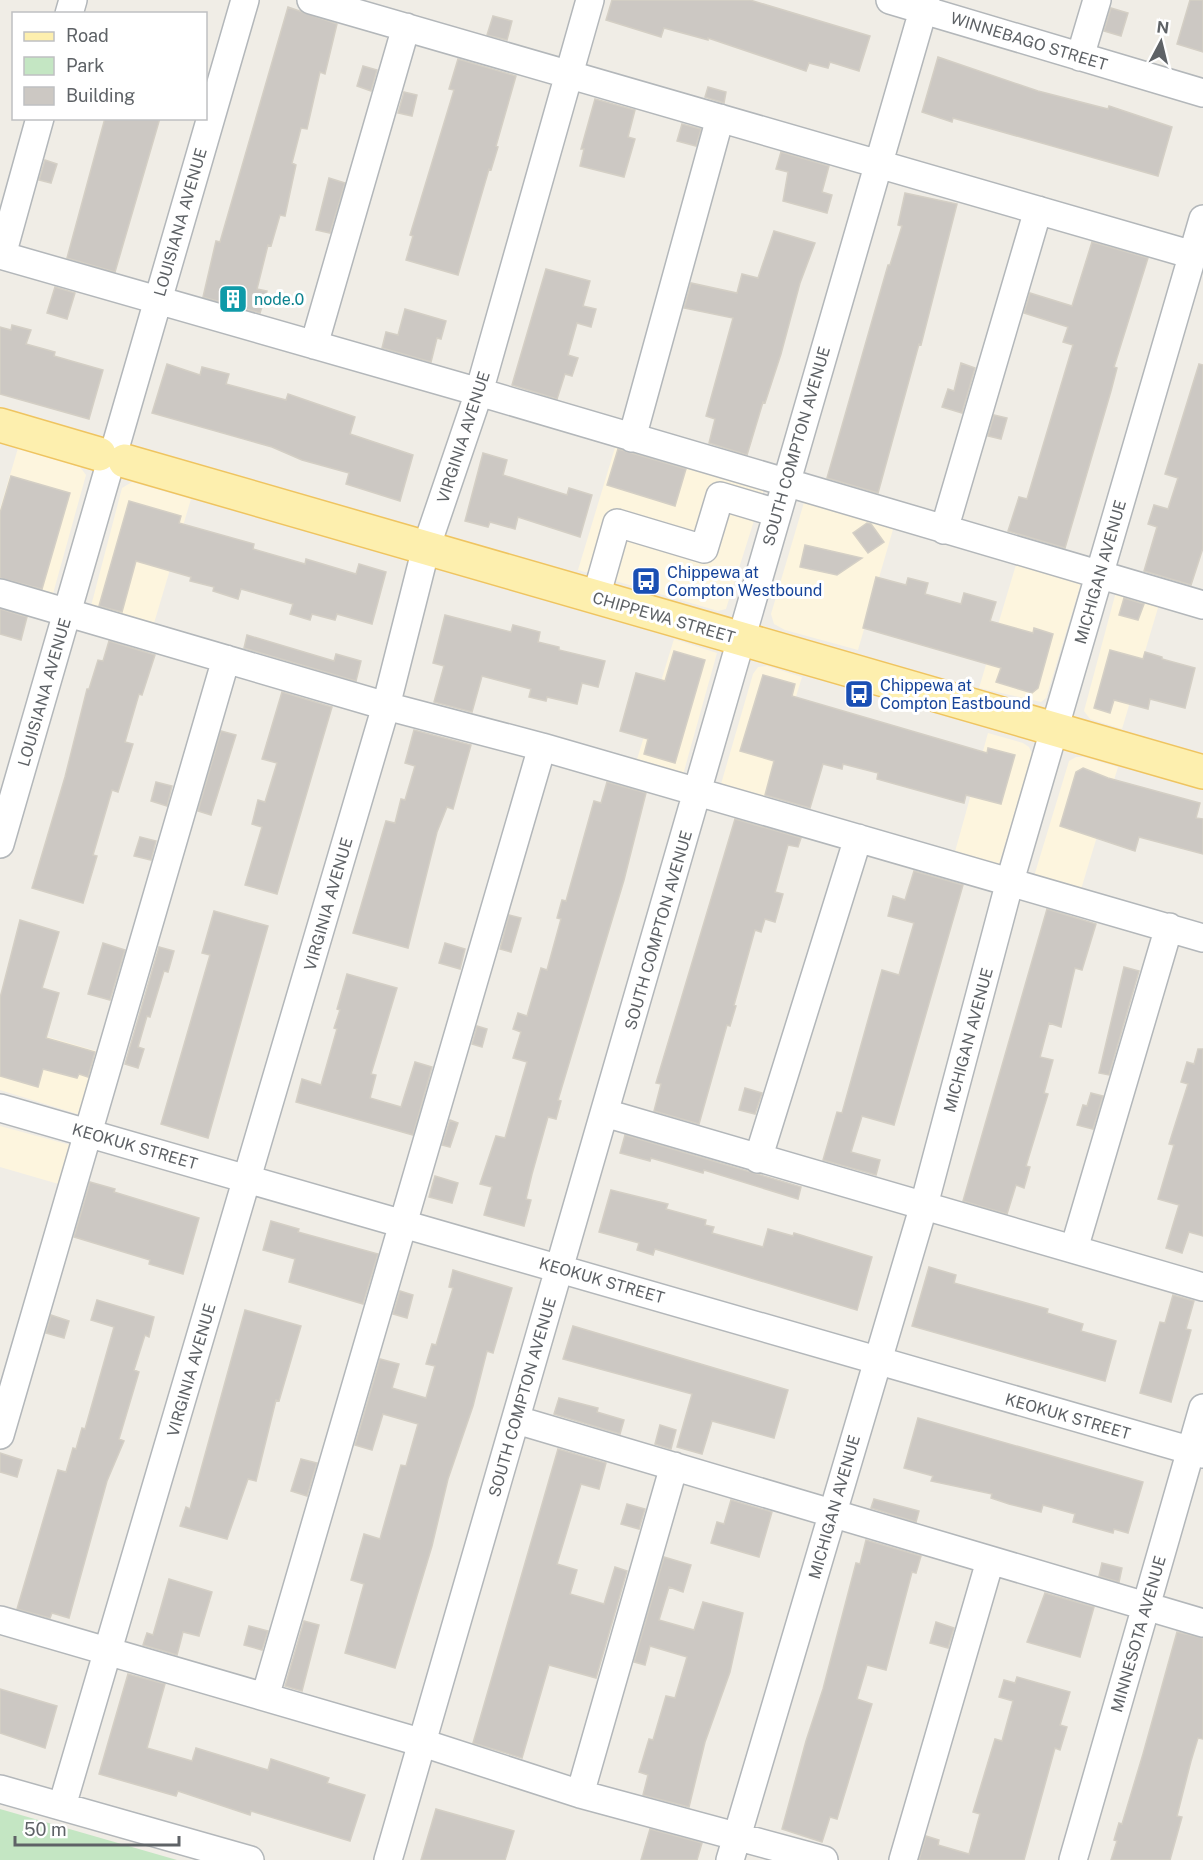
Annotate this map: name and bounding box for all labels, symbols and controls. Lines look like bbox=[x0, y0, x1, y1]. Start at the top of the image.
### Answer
street label: WINNEBAGO STREET bbox=[948, 9, 1110, 75]
legend bbox=[12, 12, 207, 120]
north arrow bbox=[1131, 12, 1191, 72]
text: N bbox=[1155, 17, 1170, 38]
text: Road bbox=[66, 25, 109, 46]
text: Park bbox=[66, 55, 104, 76]
text: Building bbox=[66, 85, 135, 106]
street label: LOUISIANA AVENUE bbox=[150, 146, 211, 299]
building icon: node.0 bbox=[217, 283, 249, 315]
place label: node.0 bbox=[254, 290, 304, 309]
street label: SOUTH COMPTON AVENUE bbox=[759, 344, 834, 548]
street label: VIRGINIA AVENUE bbox=[433, 369, 494, 505]
street label: MICHIGAN AVENUE bbox=[1071, 498, 1130, 646]
place label: Chippewa at Compton Westbound bbox=[667, 563, 822, 600]
bus stop icon: Chippewa at Compton Westbound bbox=[630, 565, 662, 597]
street label: CHIPPEWA STREET bbox=[590, 588, 738, 647]
street label: LOUISIANA AVENUE bbox=[14, 616, 75, 769]
place label: Chippewa at Compton Eastbound bbox=[880, 676, 1031, 713]
bus stop icon: Chippewa at Compton Eastbound bbox=[843, 678, 875, 710]
street label: SOUTH COMPTON AVENUE bbox=[621, 828, 696, 1032]
street label: VIRGINIA AVENUE bbox=[300, 835, 357, 973]
street label: MICHIGAN AVENUE bbox=[940, 966, 997, 1115]
street label: KEOKUK STREET bbox=[70, 1119, 200, 1174]
street label: KEOKUK STREET bbox=[537, 1253, 667, 1308]
street label: SOUTH COMPTON AVENUE bbox=[485, 1295, 560, 1499]
street label: VIRGINIA AVENUE bbox=[163, 1301, 220, 1439]
street label: KEOKUK STREET bbox=[1003, 1389, 1133, 1444]
street label: MICHIGAN AVENUE bbox=[805, 1433, 864, 1581]
street label: MINNESOTA AVENUE bbox=[1107, 1554, 1170, 1715]
scale bar bbox=[15, 1809, 178, 1847]
text: 50 m bbox=[24, 1819, 67, 1840]

